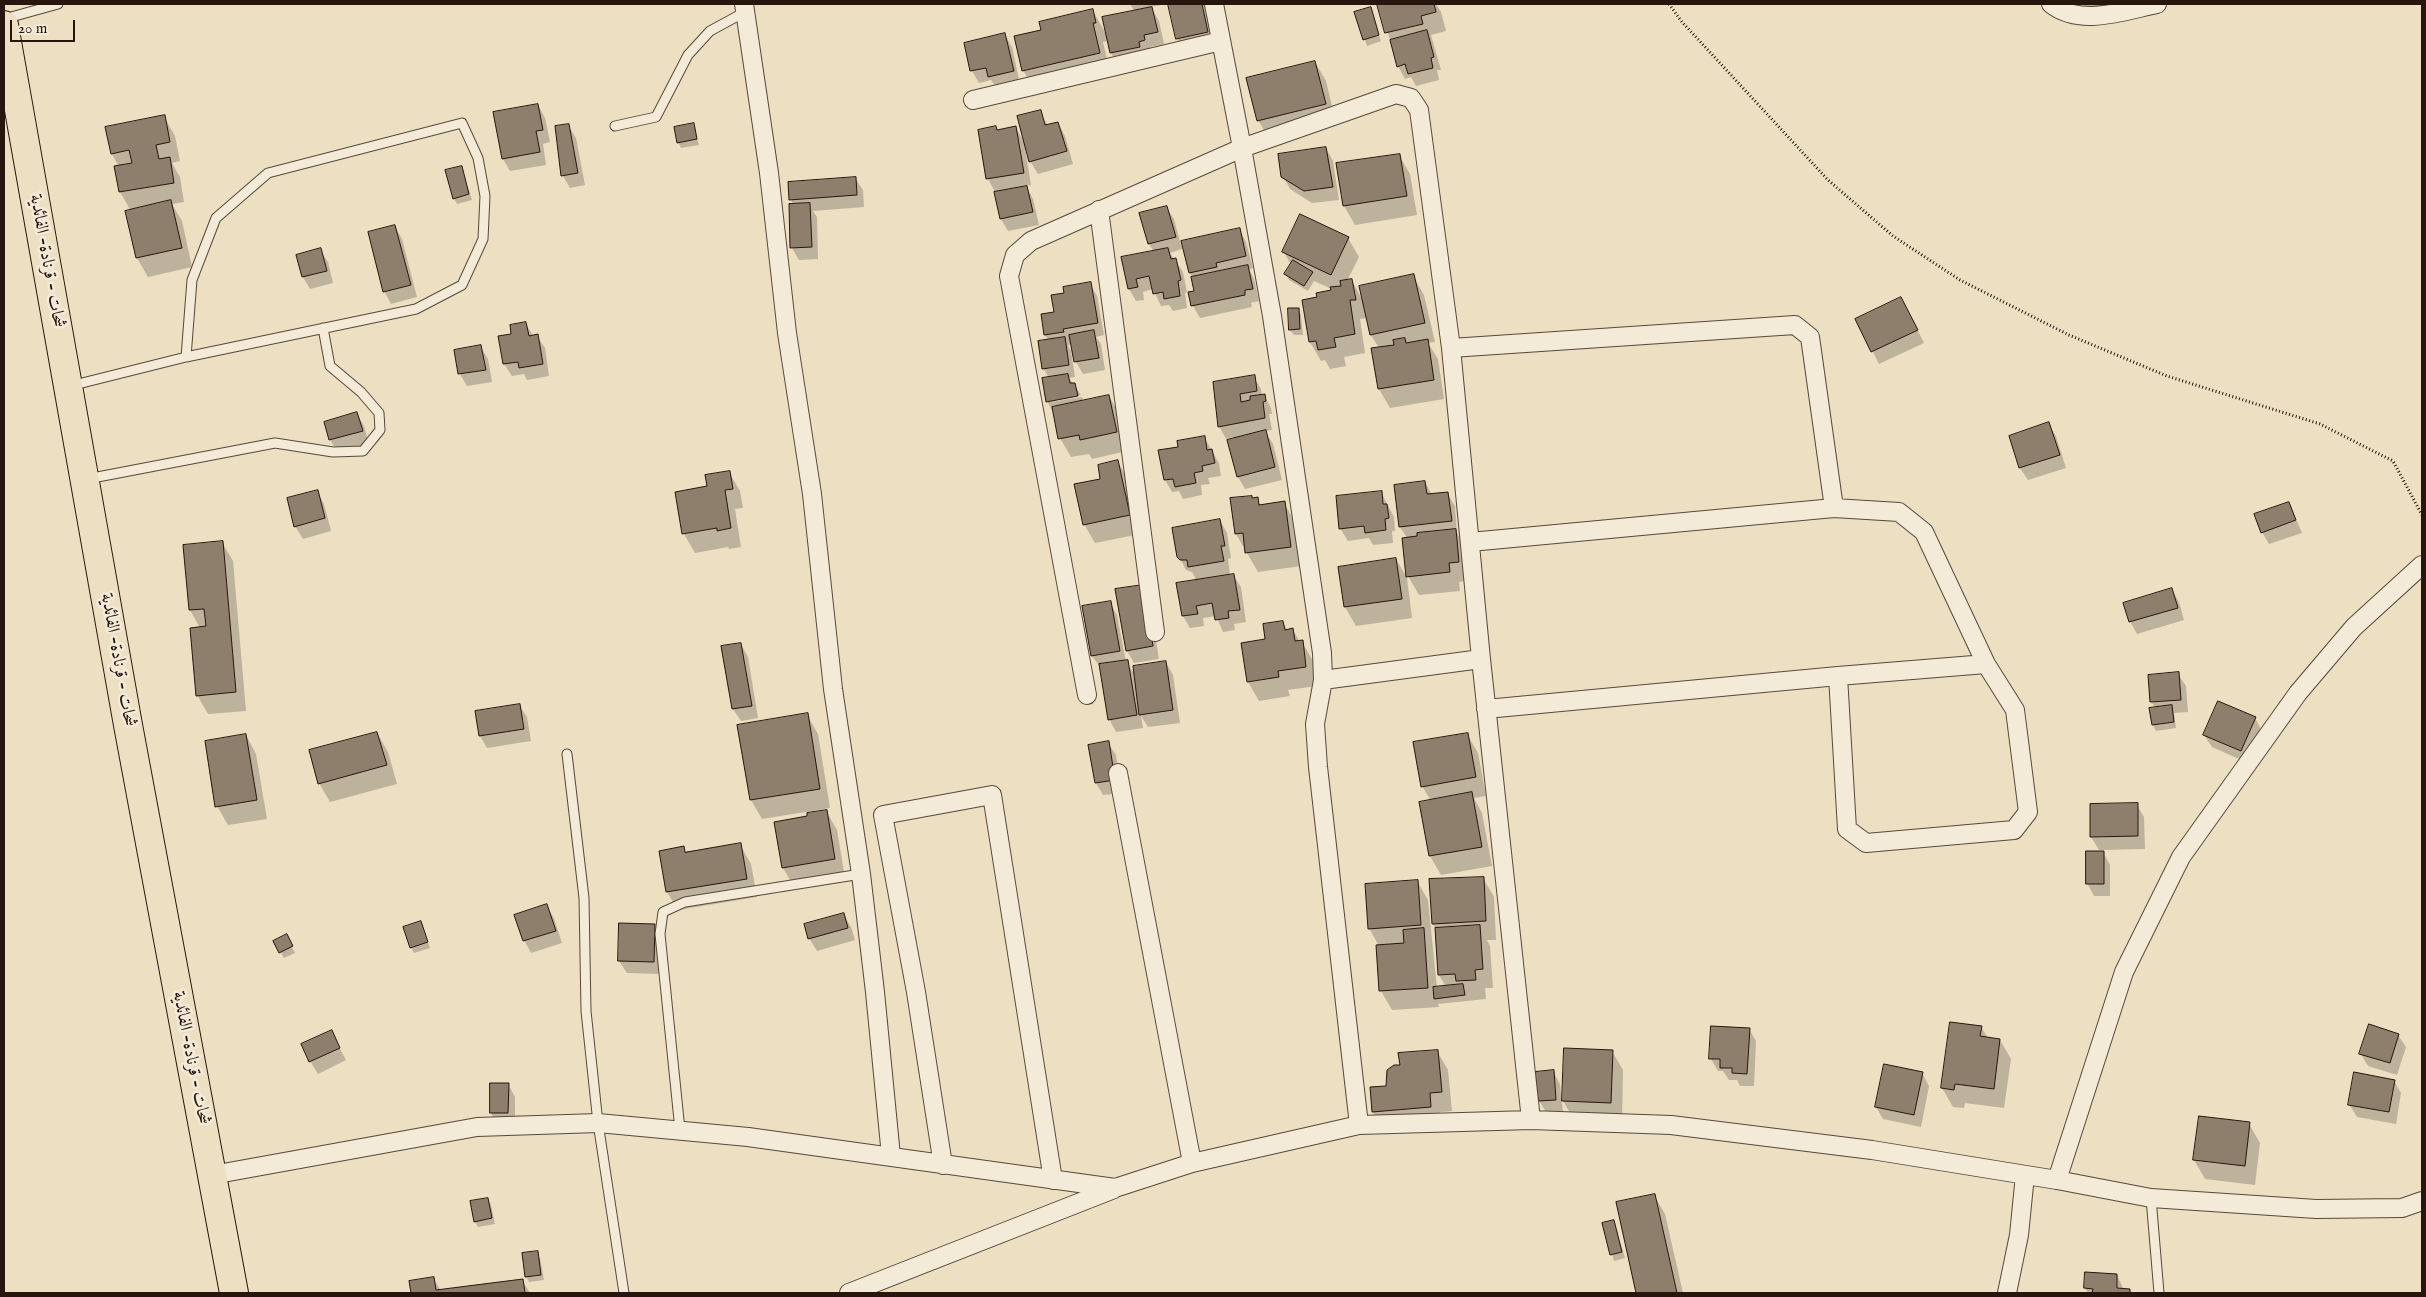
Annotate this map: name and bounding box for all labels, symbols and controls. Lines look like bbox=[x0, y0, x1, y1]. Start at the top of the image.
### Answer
scale bar bbox=[12, 10, 78, 42]
text: 20 m bbox=[18, 19, 47, 38]
street label: شحات - قرنادة- الفائدية bbox=[24, 192, 68, 330]
street label: شحات - قرنادة- الفائدية bbox=[95, 591, 139, 729]
street label: شحات - قرنادة- الفائدية bbox=[166, 989, 214, 1127]

